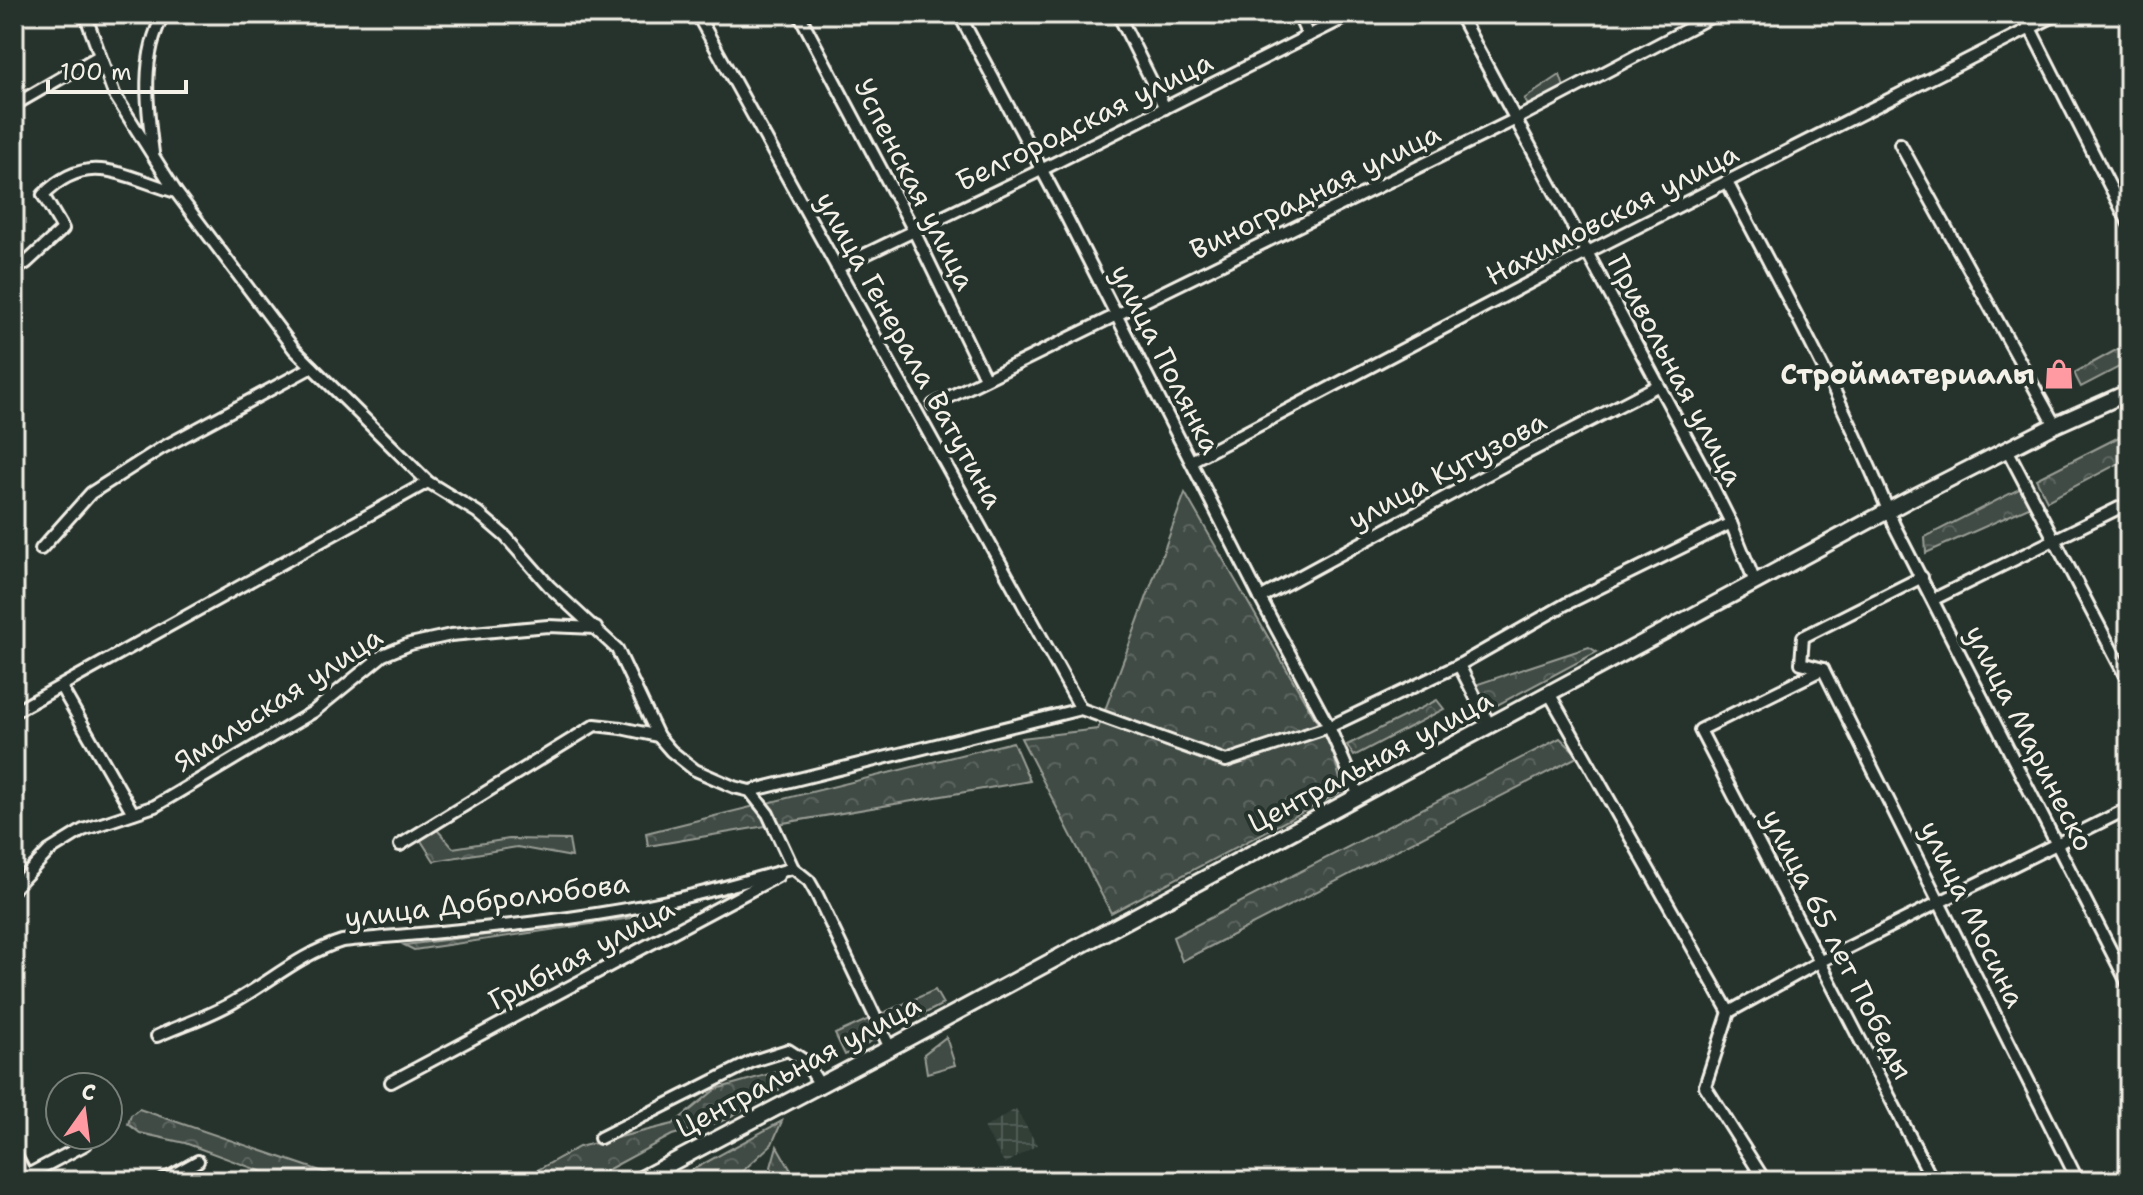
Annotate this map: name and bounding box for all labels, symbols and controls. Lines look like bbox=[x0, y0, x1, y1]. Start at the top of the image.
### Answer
street label: Белгородская улица bbox=[949, 42, 1219, 200]
scale bar bbox=[48, 44, 186, 94]
text: 100 m bbox=[60, 56, 132, 88]
street label: Успенская улица bbox=[845, 71, 985, 297]
street label: Виноградная улица bbox=[1183, 114, 1447, 268]
street label: Нахимовская улица bbox=[1479, 134, 1745, 294]
street label: улица Генерала Ватутина bbox=[807, 185, 1013, 515]
street label: Привольная улица bbox=[1599, 248, 1753, 492]
street label: улица Полянка bbox=[1102, 258, 1230, 460]
place label: Стройматериалы bbox=[1780, 355, 2035, 393]
shop icon: Стройматериалы bbox=[2042, 357, 2076, 391]
street label: улица Кутузова bbox=[1341, 402, 1553, 538]
street label: Ямальская улица bbox=[166, 617, 390, 781]
street label: улица Маринеско bbox=[1956, 618, 2104, 858]
street label: Центральная улица bbox=[1241, 680, 1499, 842]
street label: улица 65 лет Победы bbox=[1753, 802, 1923, 1086]
street label: улица Мосина bbox=[1911, 814, 2035, 1014]
street label: улица Добролюбова bbox=[343, 864, 631, 936]
street label: Грибная улица bbox=[481, 889, 681, 1019]
street label: Центральная улица bbox=[669, 985, 927, 1147]
north arrow bbox=[44, 1071, 124, 1151]
text: С bbox=[79, 1076, 99, 1108]

